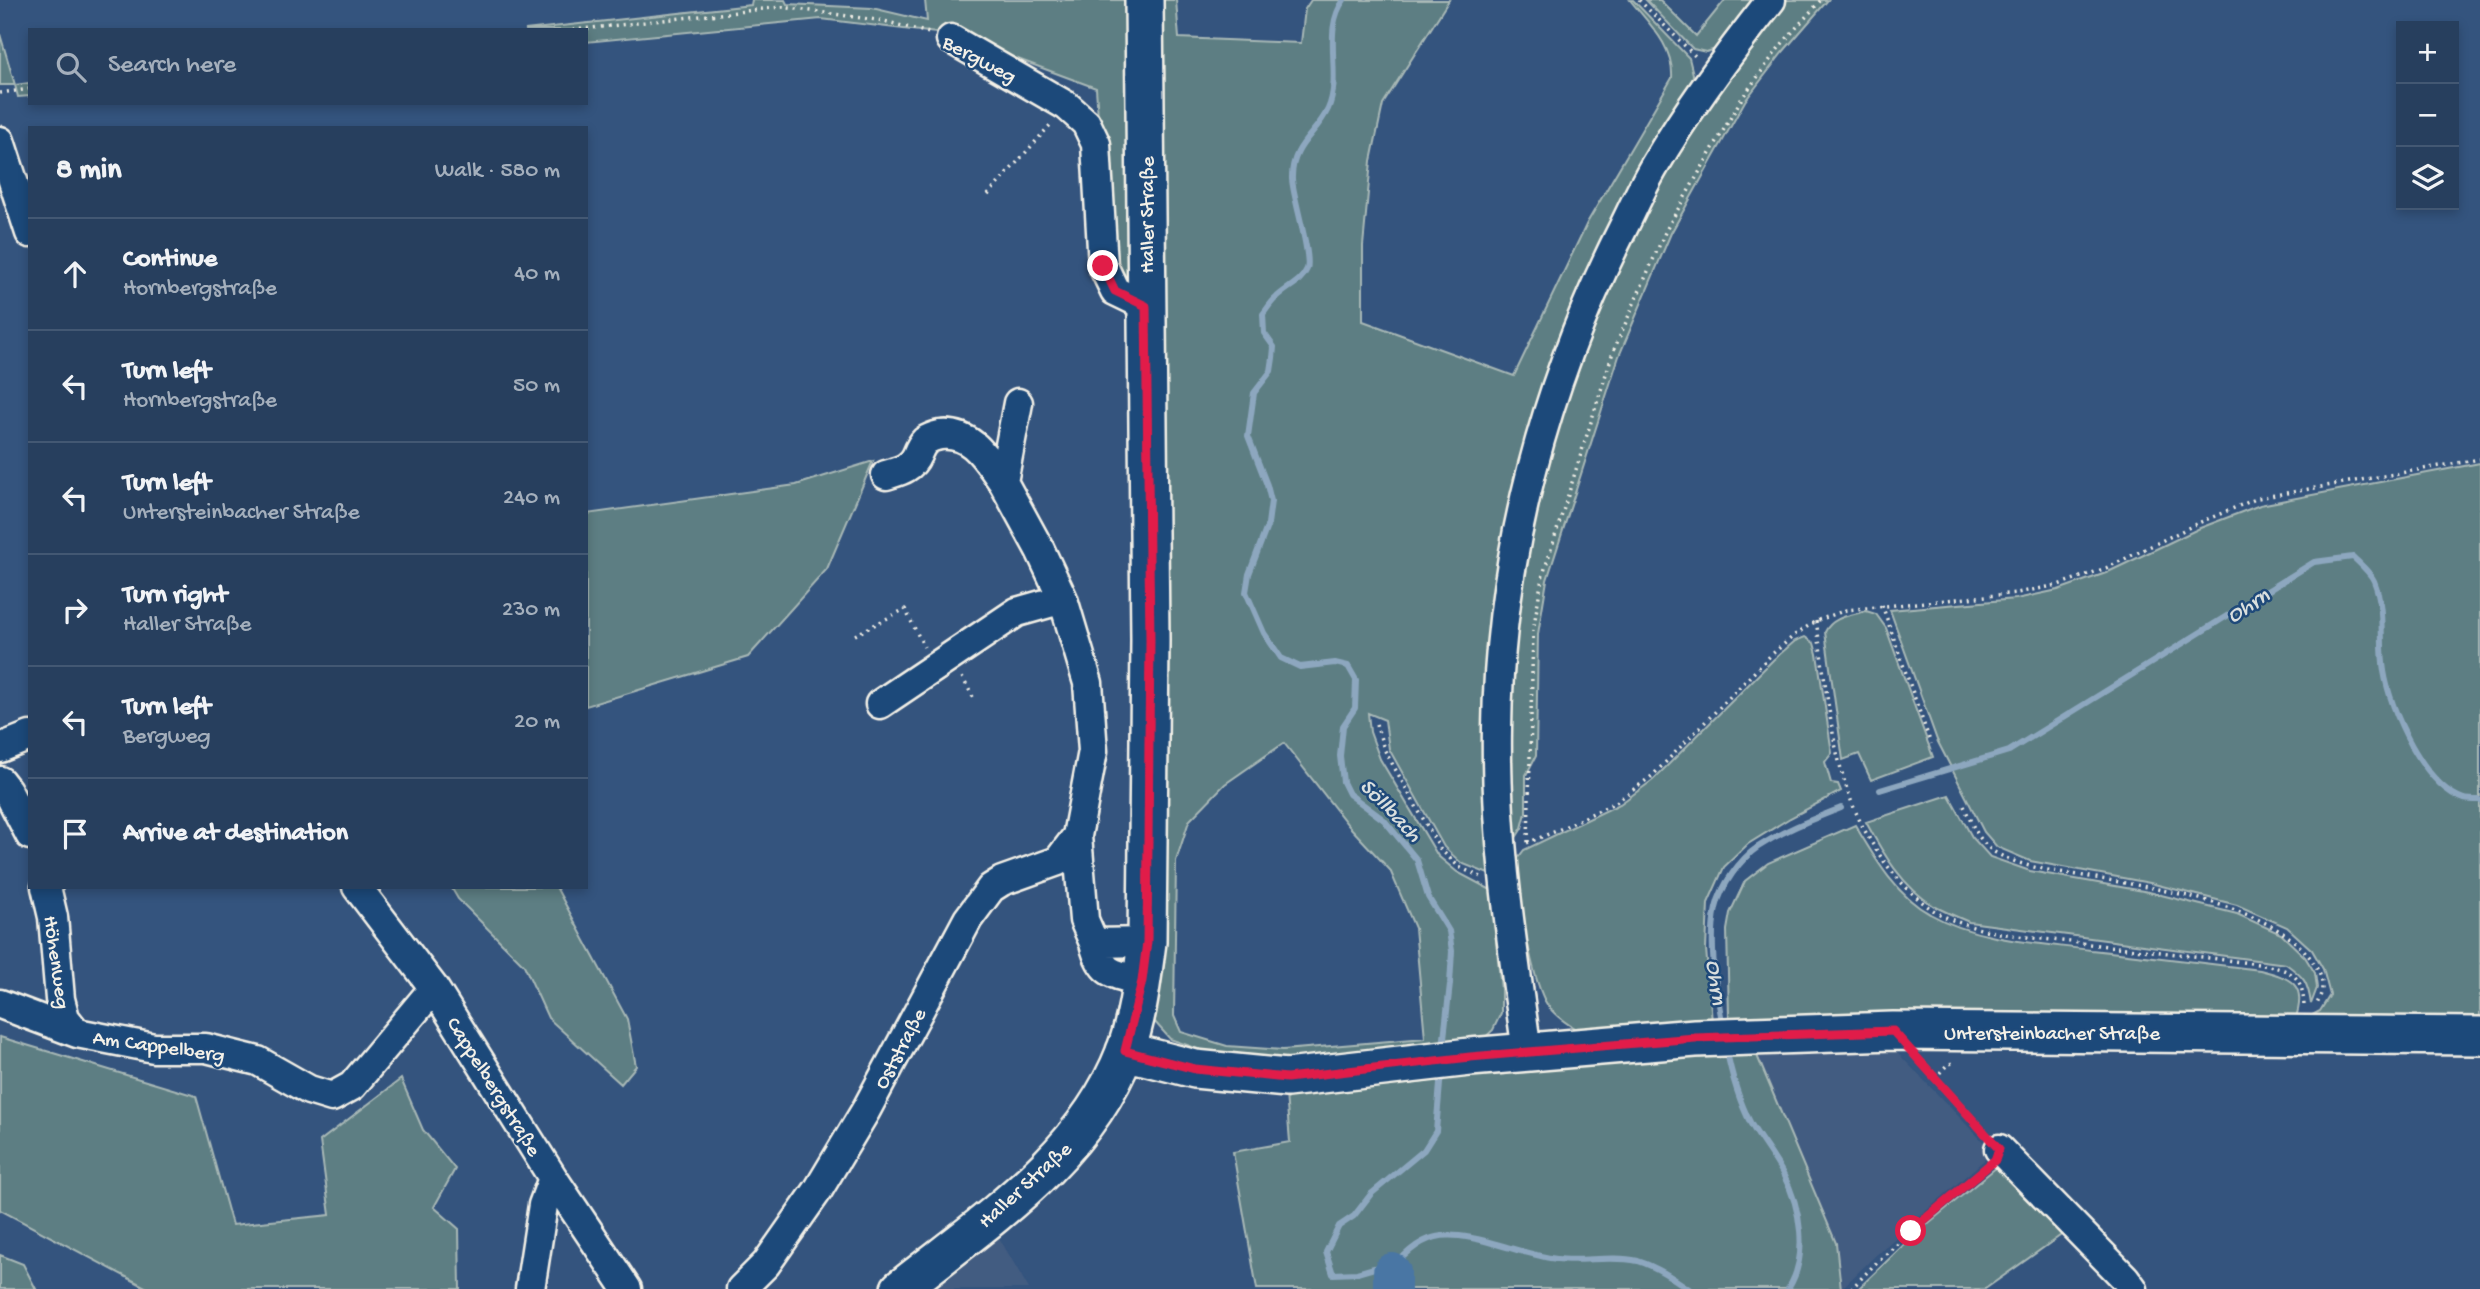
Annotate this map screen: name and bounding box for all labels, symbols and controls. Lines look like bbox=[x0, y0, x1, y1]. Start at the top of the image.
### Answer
map controls bbox=[2396, 21, 2459, 210]
button: + bbox=[2396, 21, 2459, 84]
search box bbox=[28, 28, 588, 105]
street label: Bergweg bbox=[936, 31, 1020, 91]
icon: search bbox=[52, 48, 90, 86]
text: Search here bbox=[108, 51, 236, 82]
button: − bbox=[2396, 84, 2459, 147]
button: layers bbox=[2396, 147, 2459, 210]
text: 8 min bbox=[56, 154, 122, 189]
street label: Haller Straße bbox=[1137, 155, 1162, 274]
text: Walk · 580 m bbox=[435, 158, 560, 185]
text: Continue bbox=[123, 245, 217, 276]
route end bbox=[1087, 250, 1118, 281]
icon: ahead bbox=[56, 255, 94, 293]
text: 40 m bbox=[514, 261, 560, 288]
text: Hornbergstraße bbox=[123, 276, 277, 303]
text: Turn left bbox=[123, 357, 211, 388]
icon: left bbox=[56, 367, 94, 405]
text: 50 m bbox=[513, 373, 560, 400]
text: Hornbergstraße bbox=[123, 388, 277, 415]
text: Turn left bbox=[123, 469, 211, 500]
icon: left bbox=[56, 479, 94, 517]
text: 240 m bbox=[503, 485, 560, 512]
text: Untersteinbacher Straße bbox=[123, 500, 360, 527]
text: Turn right bbox=[123, 581, 227, 612]
water label: Ohrn bbox=[2223, 583, 2276, 630]
icon: right bbox=[56, 591, 94, 629]
text: 230 m bbox=[502, 597, 560, 624]
text: Haller Straße bbox=[123, 612, 251, 639]
text: Turn left bbox=[123, 693, 211, 724]
icon: left bbox=[56, 703, 94, 741]
text: 20 m bbox=[514, 709, 560, 736]
text: Bergweg bbox=[123, 724, 211, 751]
water label: Söllbach bbox=[1353, 774, 1427, 849]
icon: arrive bbox=[56, 815, 94, 853]
text: Arrive at destination bbox=[123, 819, 348, 850]
street label: Höhenweg bbox=[36, 914, 73, 1011]
water label: Ohrn bbox=[1698, 958, 1731, 1008]
street label: Oststraße bbox=[870, 1004, 934, 1094]
street label: Cappelbergstraße bbox=[439, 1014, 546, 1163]
street label: Untersteinbacher Straße bbox=[1944, 1023, 2161, 1048]
street label: Am Cappelberg bbox=[91, 1027, 226, 1070]
street label: Haller Straße bbox=[974, 1137, 1079, 1235]
route start bbox=[1895, 1215, 1926, 1246]

